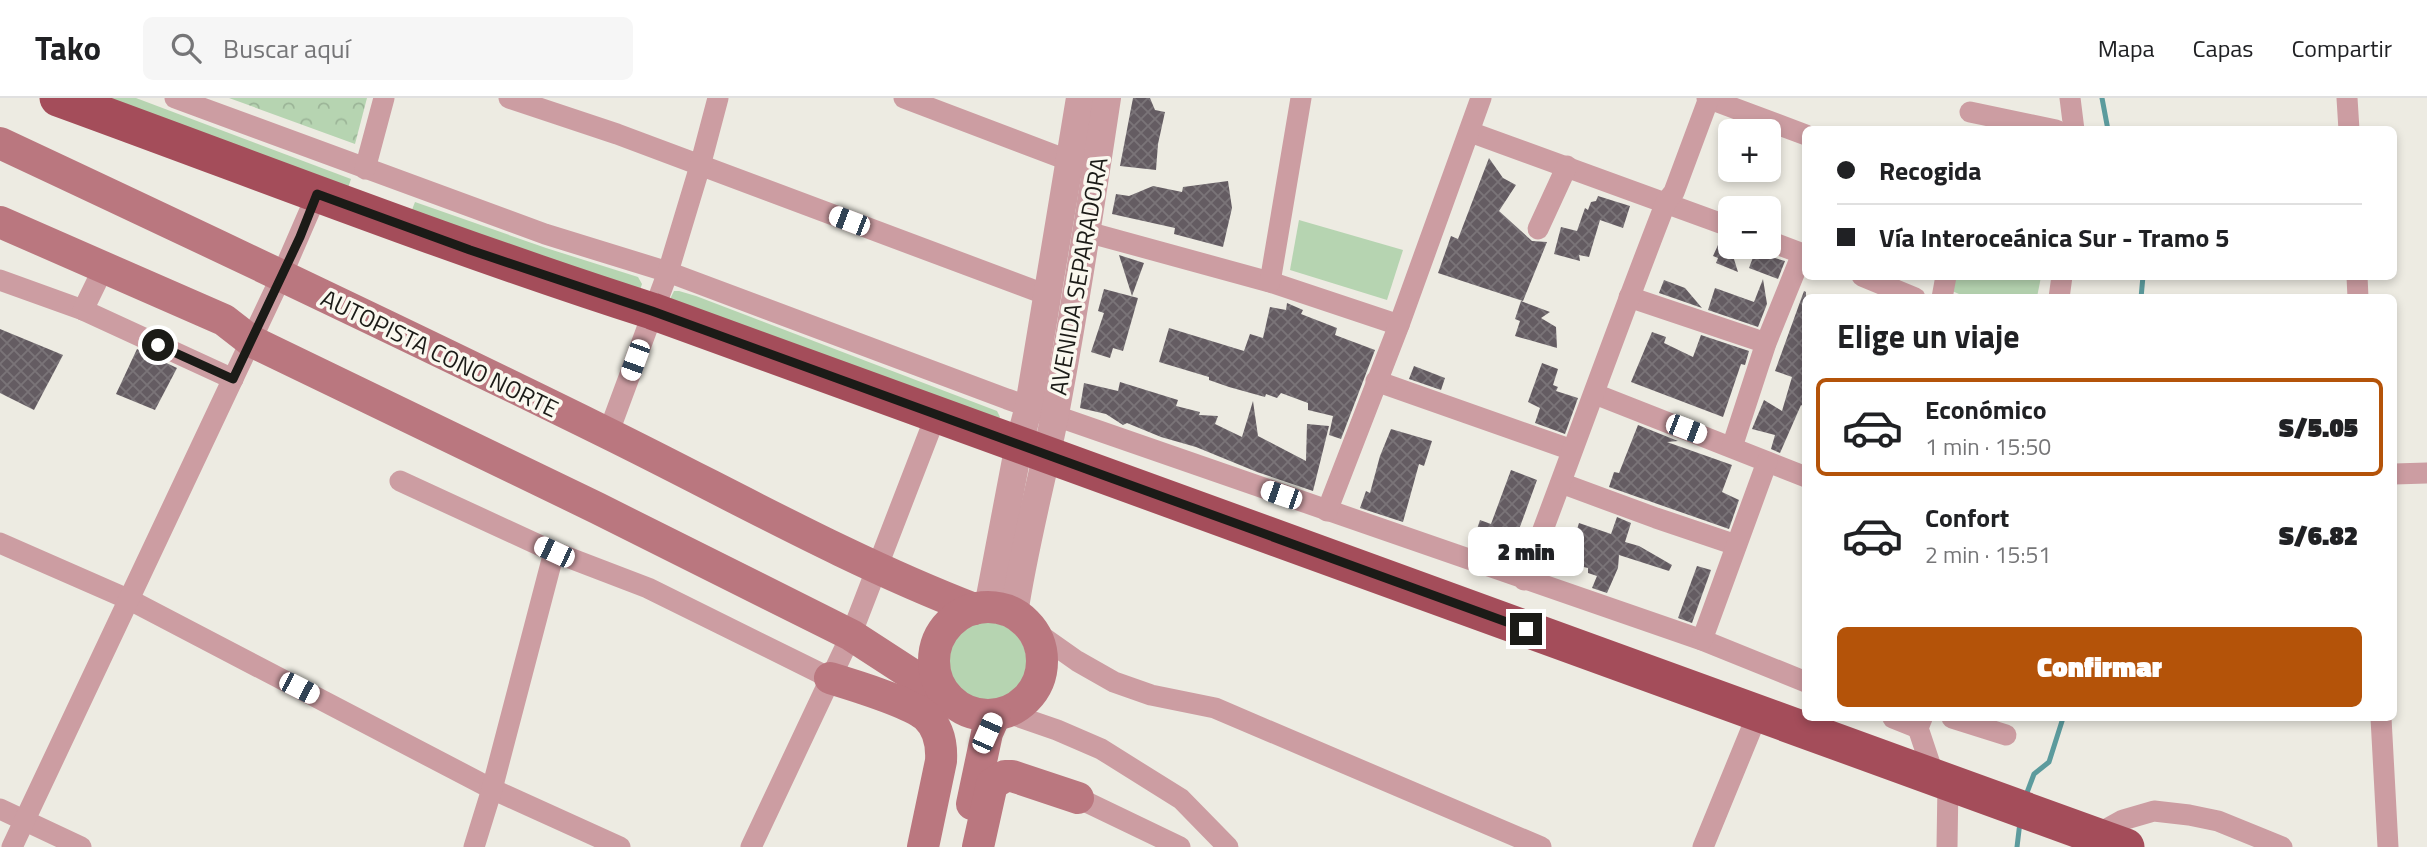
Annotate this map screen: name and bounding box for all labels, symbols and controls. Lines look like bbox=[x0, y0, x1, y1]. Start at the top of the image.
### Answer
search box bbox=[143, 17, 633, 80]
text: Tako bbox=[35, 23, 101, 73]
icon: search bbox=[167, 29, 205, 67]
text: Buscar aquí bbox=[223, 29, 350, 68]
text: Mapa bbox=[2098, 30, 2155, 66]
text: Capas bbox=[2193, 30, 2253, 66]
text: Compartir bbox=[2291, 30, 2392, 66]
map controls bbox=[1718, 119, 1781, 259]
button: + bbox=[1718, 119, 1781, 182]
text: Recogida bbox=[1879, 151, 1982, 190]
street label: AVENIDA SEPARADORA bbox=[1039, 154, 1117, 398]
button: − bbox=[1718, 196, 1781, 259]
car bbox=[826, 204, 873, 238]
text: Vía Interoceánica Sur - Tramo 5 bbox=[1879, 218, 2230, 257]
street label: AUTOPISTA CONO NORTE bbox=[315, 280, 565, 426]
text: Elige un viaje bbox=[1837, 312, 2020, 360]
route start bbox=[142, 329, 174, 361]
car bbox=[618, 337, 653, 383]
text: Económico bbox=[1925, 390, 2047, 429]
icon: car bbox=[1841, 396, 1904, 459]
text: S/5.05 bbox=[2279, 408, 2358, 447]
car bbox=[1663, 412, 1710, 446]
text: 1 min · 15:50 bbox=[1925, 429, 2051, 464]
car bbox=[1258, 478, 1305, 512]
text: Confort bbox=[1925, 498, 2009, 537]
icon: car bbox=[1841, 504, 1904, 567]
text: S/6.82 bbox=[2279, 516, 2358, 555]
callout: 2 min bbox=[1468, 528, 1584, 576]
car bbox=[531, 534, 578, 570]
text: 2 min bbox=[1497, 534, 1555, 569]
text: 2 min · 15:51 bbox=[1925, 537, 2051, 572]
route end bbox=[1510, 613, 1542, 645]
button: Confirmar bbox=[1837, 627, 2362, 707]
car bbox=[276, 669, 323, 707]
car bbox=[969, 710, 1006, 756]

